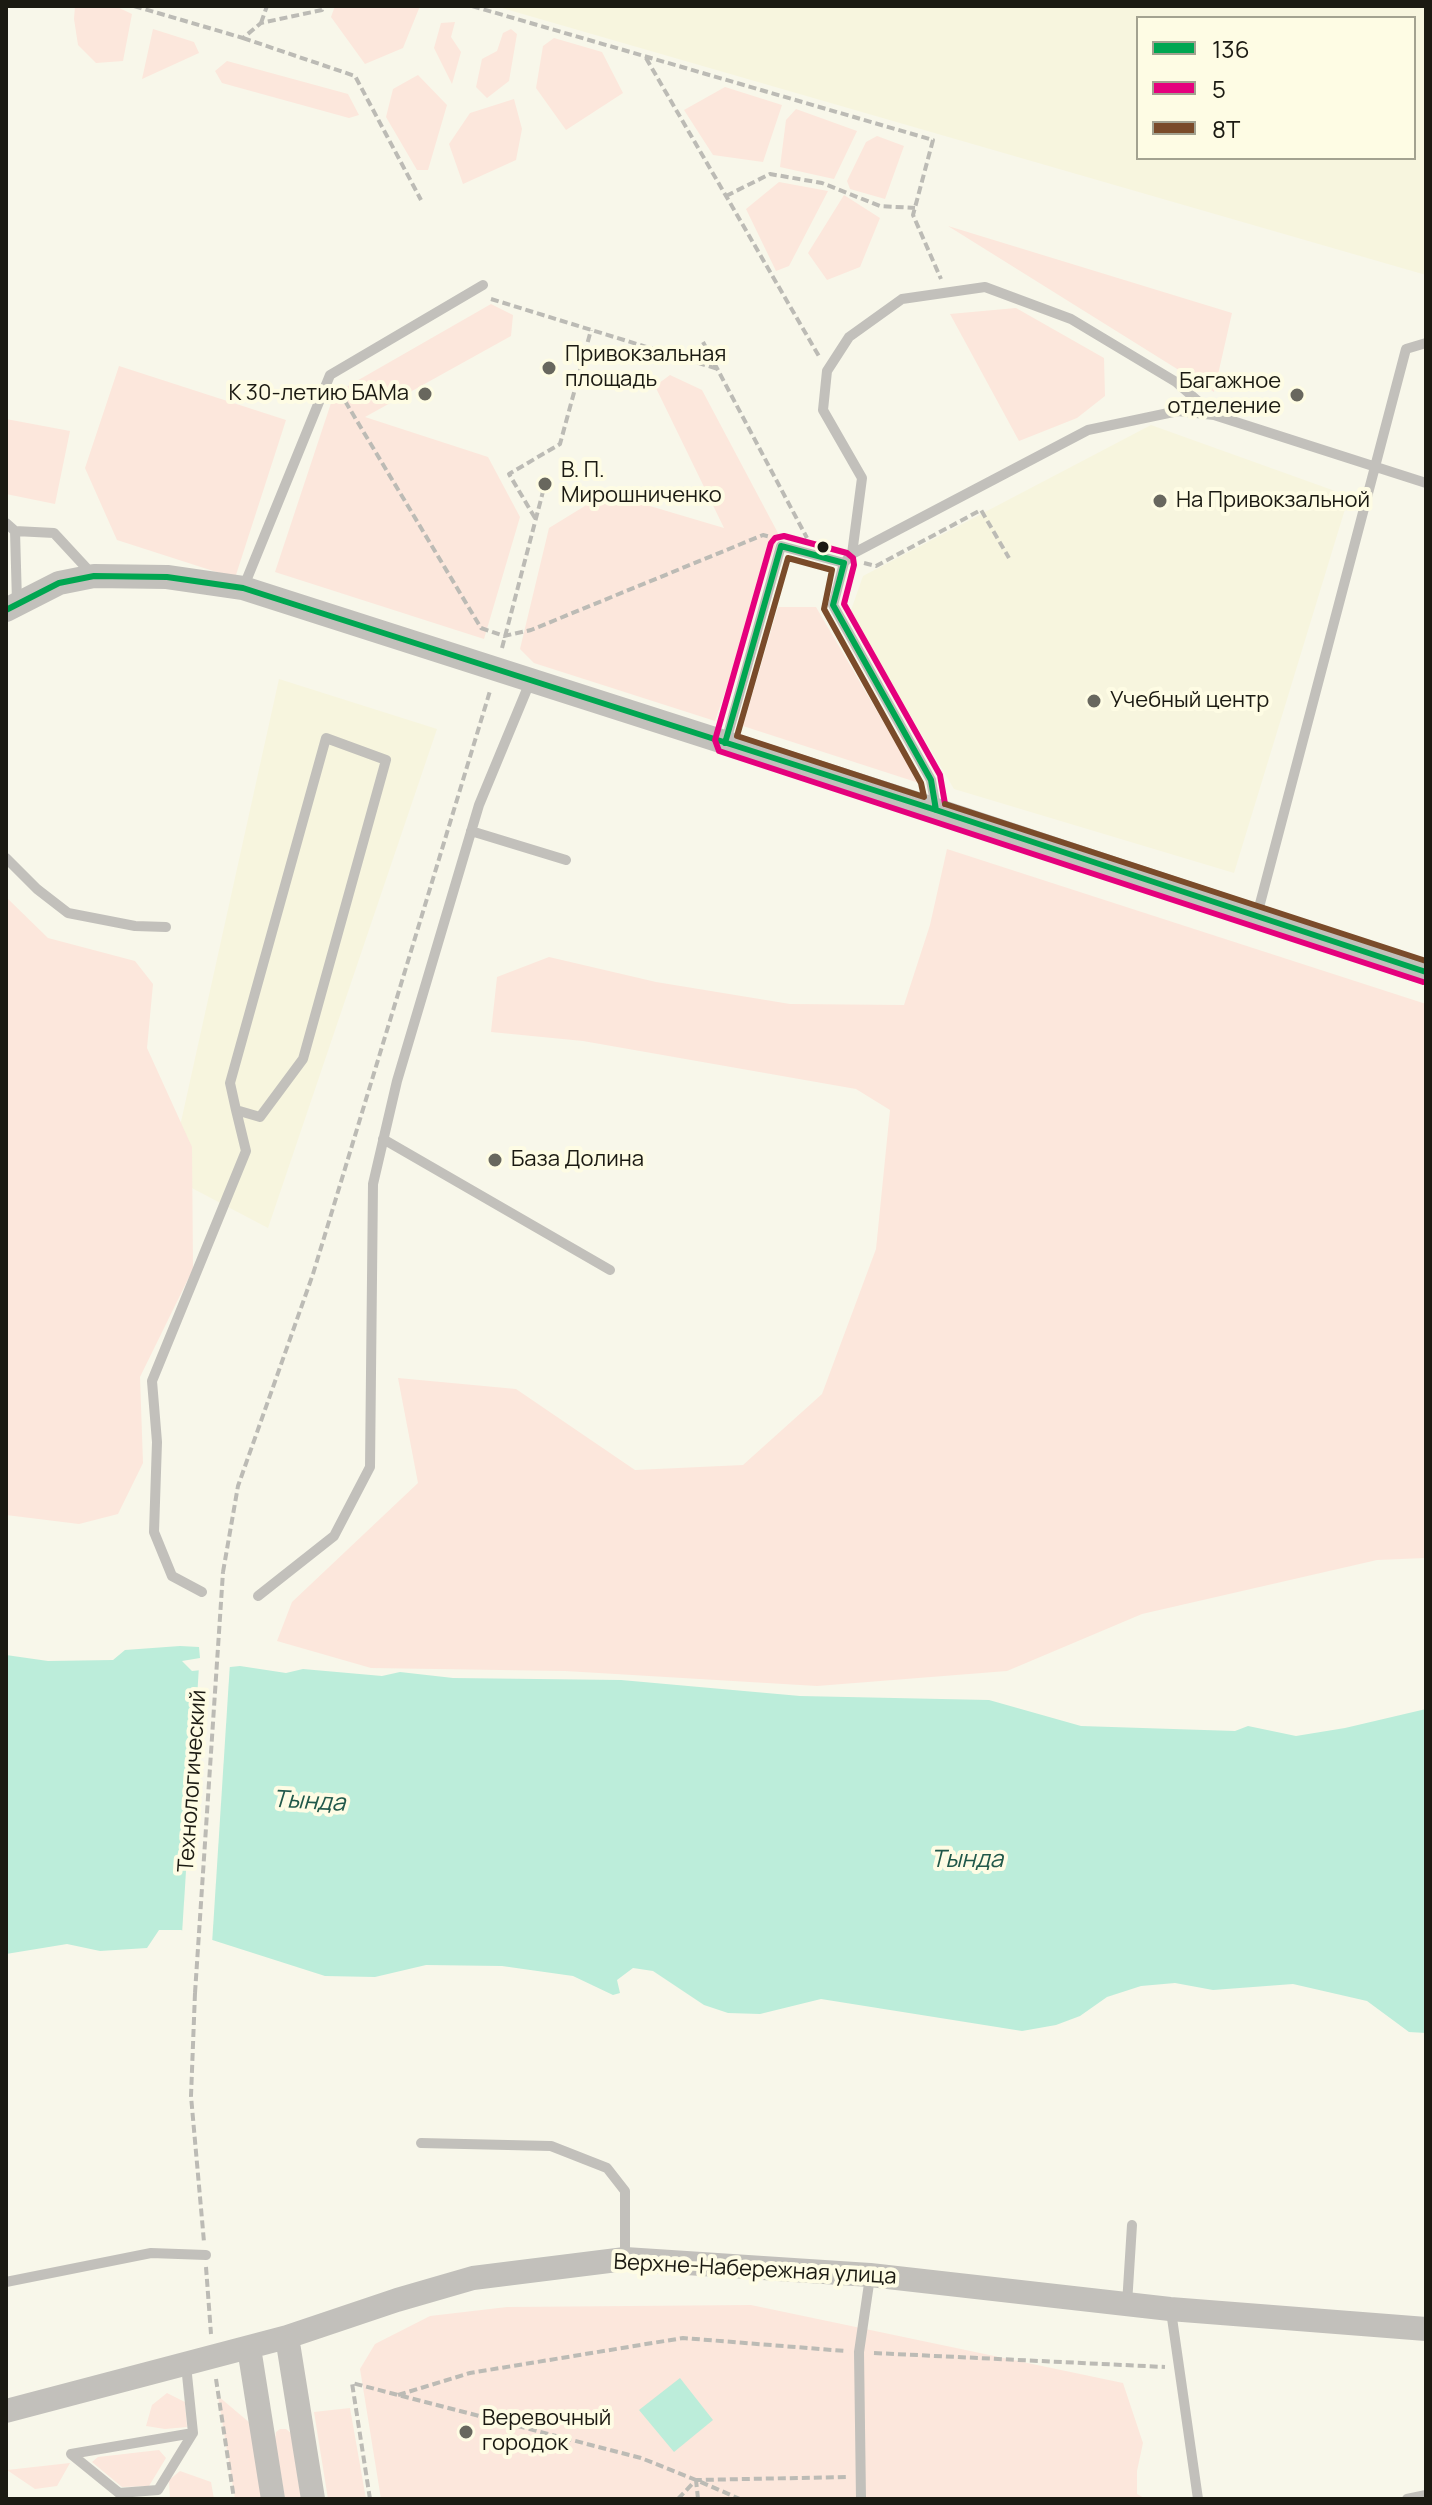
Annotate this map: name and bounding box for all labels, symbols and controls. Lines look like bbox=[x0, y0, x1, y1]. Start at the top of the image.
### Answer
legend bbox=[1136, 16, 1416, 160]
text: 136 bbox=[1212, 32, 1250, 65]
text: 5 bbox=[1212, 72, 1226, 105]
text: 8Т bbox=[1212, 112, 1240, 145]
place label: Привокзальная площадь bbox=[565, 342, 726, 394]
marker: Привокзальная площадь bbox=[540, 359, 558, 377]
place label: Багажное отделение bbox=[1167, 369, 1281, 420]
place label: К 30-летию БАМа bbox=[228, 381, 409, 407]
marker: К 30-летию БАМа bbox=[416, 385, 434, 403]
marker: Багажное отделение bbox=[1288, 386, 1306, 404]
place label: В. П. Мирошниченко bbox=[561, 458, 722, 510]
marker: В. П. Мирошниченко bbox=[536, 475, 554, 493]
place label: На Привокзальной bbox=[1176, 488, 1370, 514]
marker: На Привокзальной bbox=[1151, 492, 1169, 510]
unlabelled marker bbox=[815, 539, 831, 555]
place label: Учебный центр bbox=[1110, 688, 1269, 714]
marker: Учебный центр bbox=[1085, 692, 1103, 710]
place label: База Долина bbox=[511, 1147, 644, 1173]
marker: База Долина bbox=[486, 1151, 504, 1169]
street label: Технологический bbox=[173, 1689, 213, 1873]
water label: Тында bbox=[272, 1786, 346, 1818]
water label: Тында bbox=[931, 1846, 1003, 1874]
street label: Верхне-Набережная улица bbox=[613, 2249, 897, 2291]
place label: Веревочный городок bbox=[482, 2406, 611, 2458]
marker: Веревочный городок bbox=[457, 2423, 475, 2441]

